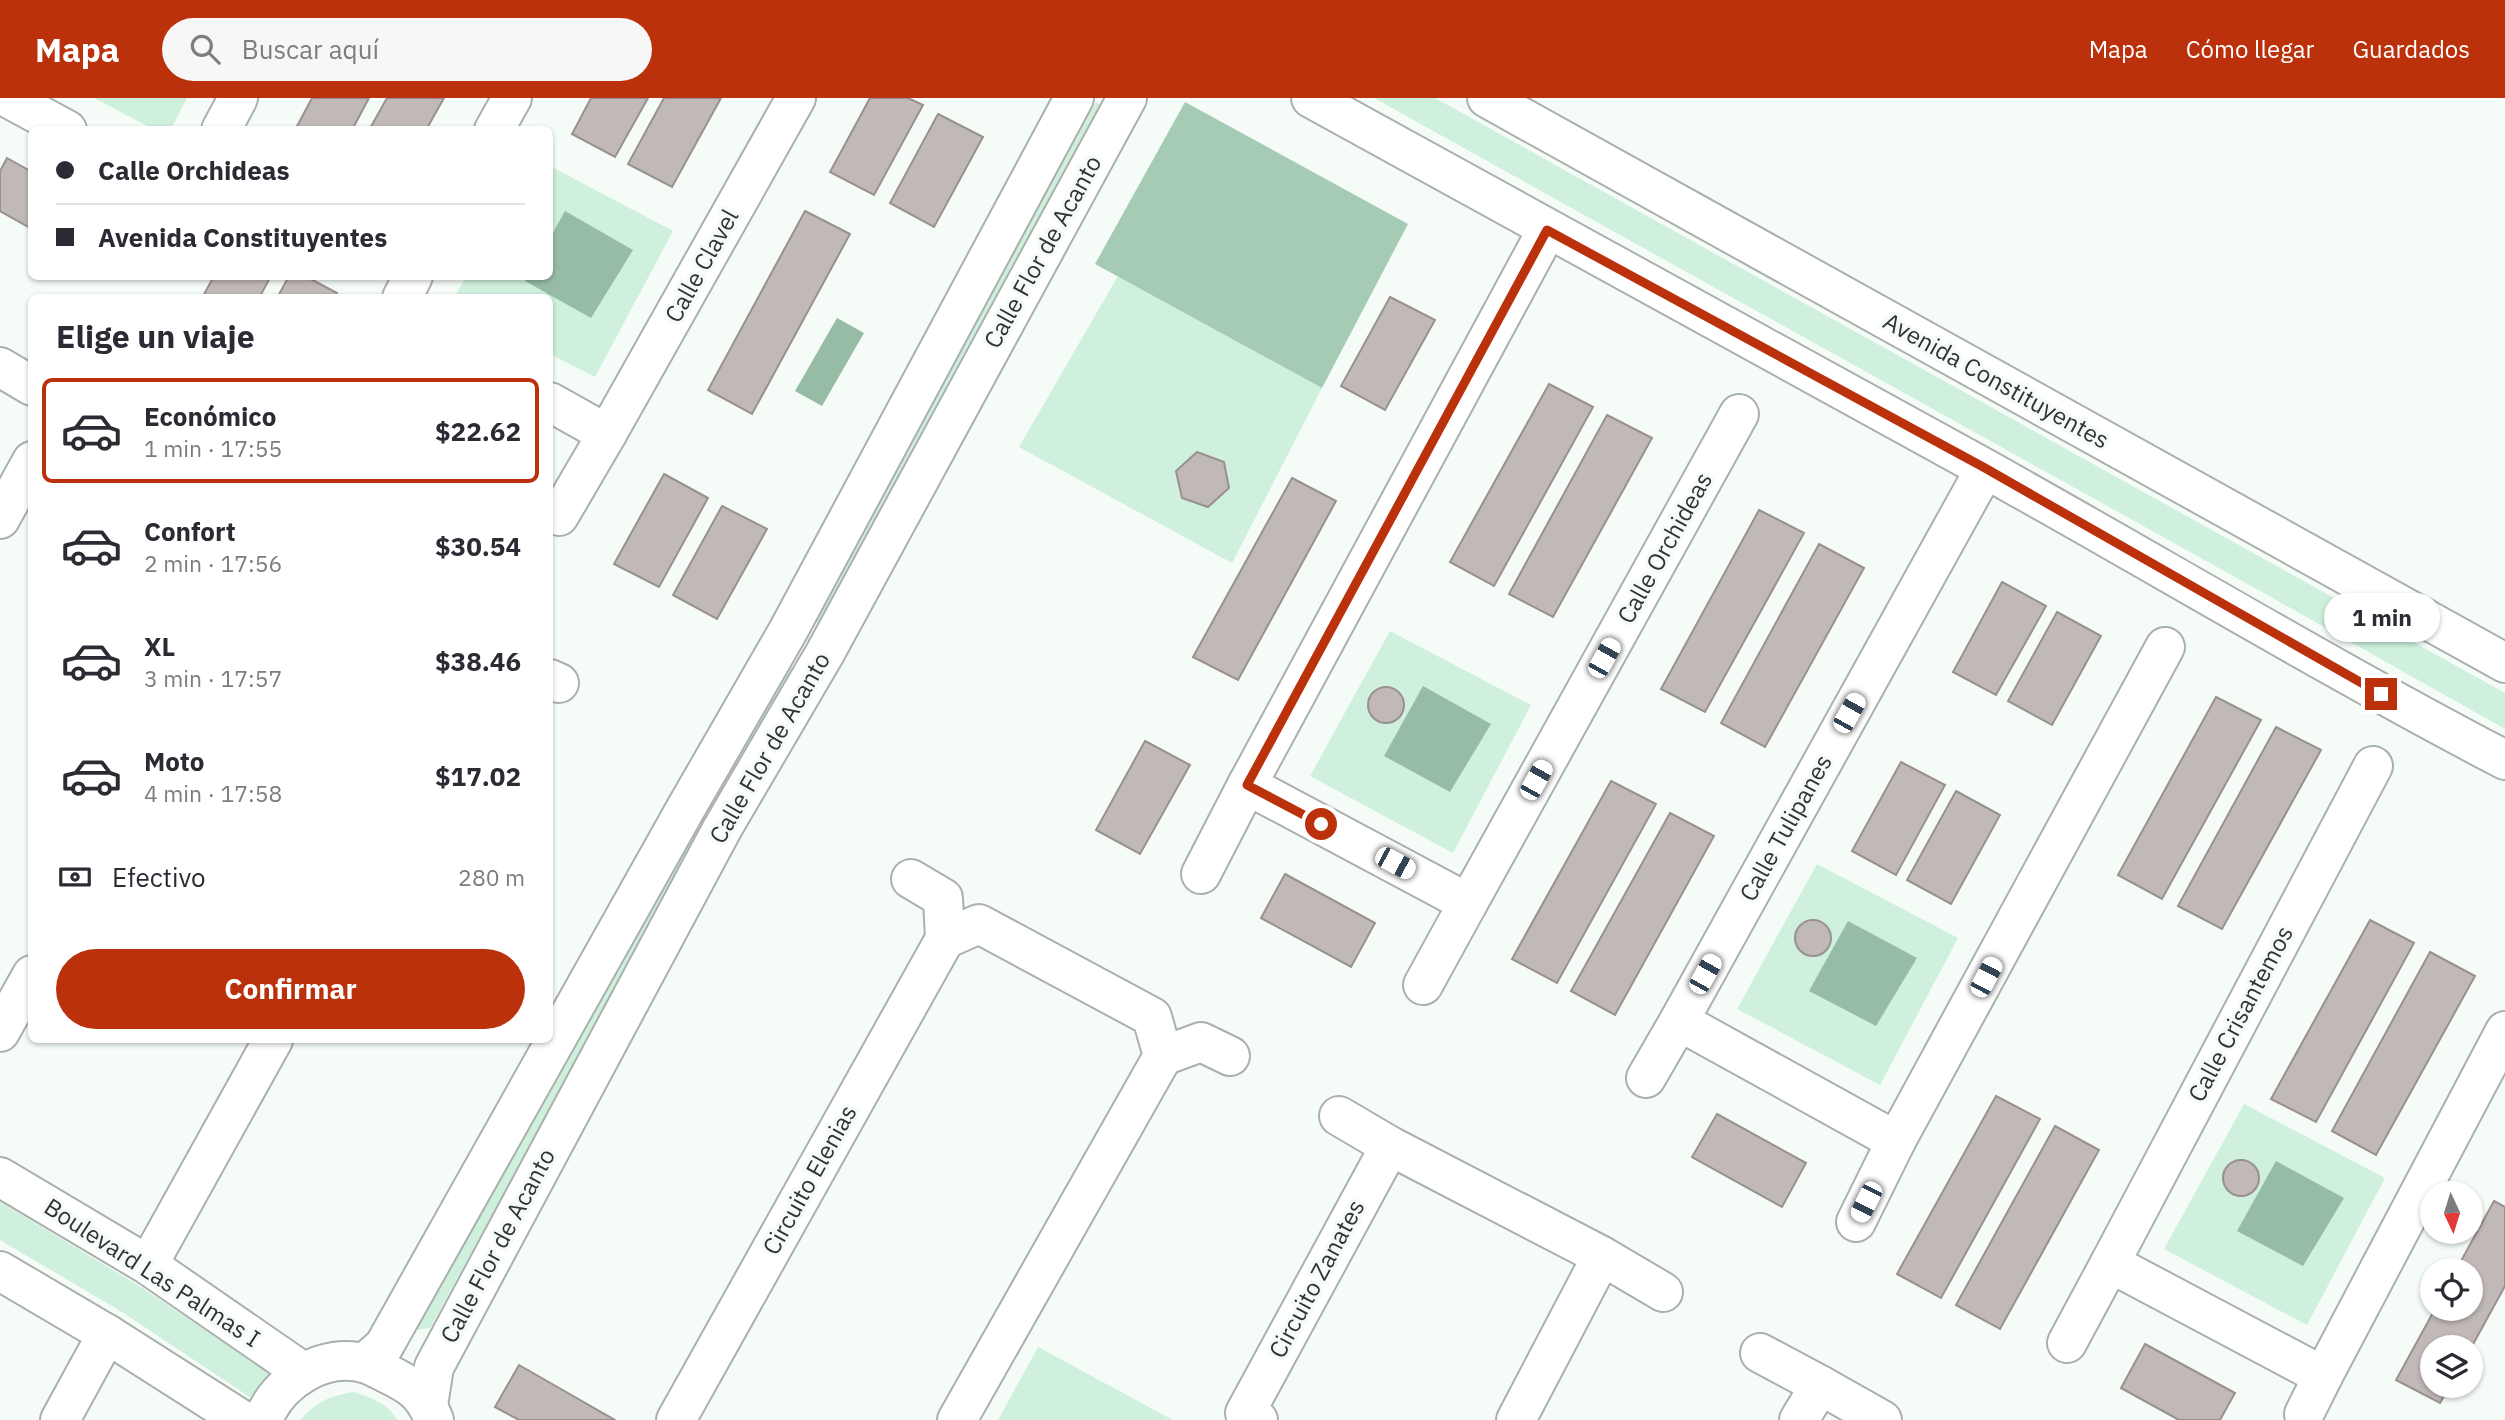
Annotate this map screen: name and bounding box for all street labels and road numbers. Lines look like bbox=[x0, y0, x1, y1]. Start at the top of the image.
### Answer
street label: Calle Flor de Acanto bbox=[976, 149, 1108, 354]
street label: Calle Clavel bbox=[657, 203, 745, 328]
street label: Avenida Constituyentes bbox=[1878, 305, 2115, 456]
street label: Calle Orchideas bbox=[1609, 466, 1719, 629]
street label: Calle Flor de Acanto bbox=[701, 646, 837, 849]
street label: Calle Tulipanes bbox=[1732, 748, 1839, 907]
street label: Calle Crisantemos bbox=[2180, 920, 2300, 1107]
street label: Circuito Elenias bbox=[755, 1099, 863, 1260]
street label: Calle Flor de Acanto bbox=[432, 1143, 562, 1348]
street label: Boulevard Las Palmas I bbox=[38, 1190, 267, 1354]
street label: Circuito Zanates bbox=[1261, 1194, 1371, 1363]

